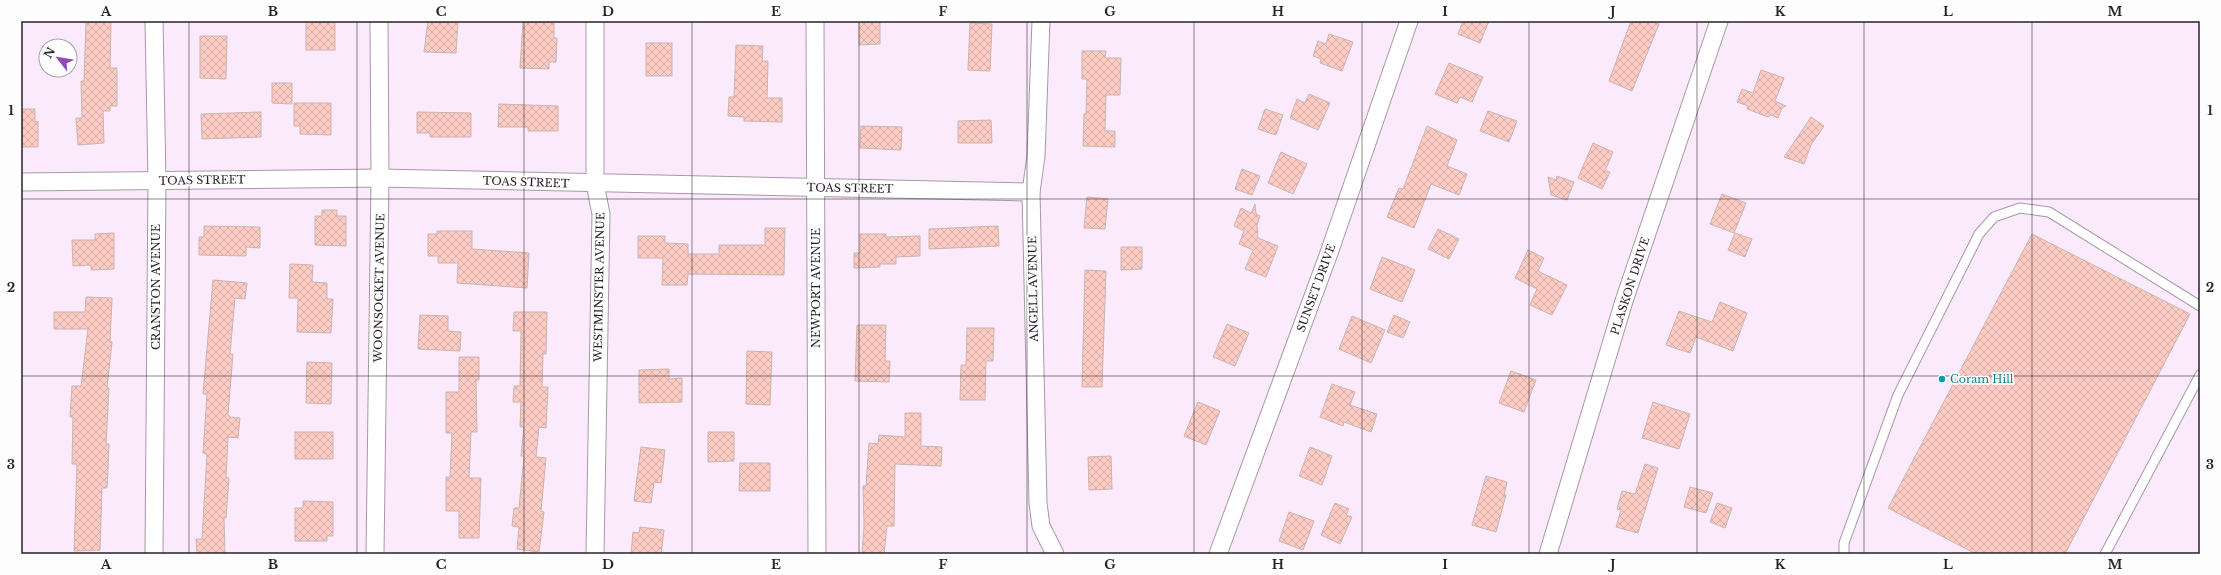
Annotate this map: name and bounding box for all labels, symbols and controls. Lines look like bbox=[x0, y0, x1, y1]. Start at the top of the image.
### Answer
text: A bbox=[100, 3, 112, 20]
text: B bbox=[268, 3, 278, 20]
text: C bbox=[436, 3, 447, 20]
text: D bbox=[602, 3, 614, 20]
text: E bbox=[771, 3, 781, 20]
text: F bbox=[939, 3, 948, 20]
text: G bbox=[1104, 3, 1116, 20]
text: H bbox=[1272, 3, 1284, 20]
text: I bbox=[1442, 3, 1448, 20]
text: J bbox=[1607, 3, 1616, 20]
text: K bbox=[1775, 3, 1786, 20]
text: L bbox=[1943, 3, 1953, 20]
text: M bbox=[2108, 3, 2123, 20]
north arrow bbox=[38, 38, 78, 78]
text: N bbox=[41, 44, 58, 61]
text: 1 bbox=[8, 102, 14, 119]
text: 1 bbox=[2207, 102, 2213, 119]
street label: TOAS STREET bbox=[158, 172, 246, 188]
street label: TOAS STREET bbox=[482, 173, 570, 191]
street label: TOAS STREET bbox=[806, 180, 894, 196]
street label: WESTMINSTER AVENUE bbox=[591, 212, 607, 363]
street label: WOONSOCKET AVENUE bbox=[371, 213, 387, 364]
street label: CRANSTON AVENUE bbox=[149, 224, 163, 350]
street label: NEWPORT AVENUE bbox=[809, 228, 823, 348]
street label: PLASKON DRIVE bbox=[1608, 235, 1652, 337]
street label: ANGELL AVENUE bbox=[1025, 236, 1041, 343]
street label: SUNSET DRIVE bbox=[1294, 242, 1338, 334]
text: 2 bbox=[7, 279, 15, 296]
text: 2 bbox=[2206, 279, 2214, 296]
place label: Coram Hill bbox=[1950, 372, 2014, 386]
marker: Coram Hill bbox=[1937, 374, 1947, 384]
text: 3 bbox=[7, 456, 15, 473]
text: 3 bbox=[2206, 456, 2214, 473]
text: A bbox=[100, 556, 112, 573]
text: B bbox=[268, 556, 278, 573]
text: C bbox=[436, 556, 447, 573]
text: D bbox=[602, 556, 614, 573]
text: E bbox=[771, 556, 781, 573]
text: F bbox=[939, 556, 948, 573]
text: G bbox=[1104, 556, 1116, 573]
text: H bbox=[1272, 556, 1284, 573]
text: I bbox=[1442, 556, 1448, 573]
text: J bbox=[1607, 556, 1616, 573]
text: K bbox=[1775, 556, 1786, 573]
text: L bbox=[1943, 556, 1953, 573]
text: M bbox=[2108, 556, 2123, 573]

